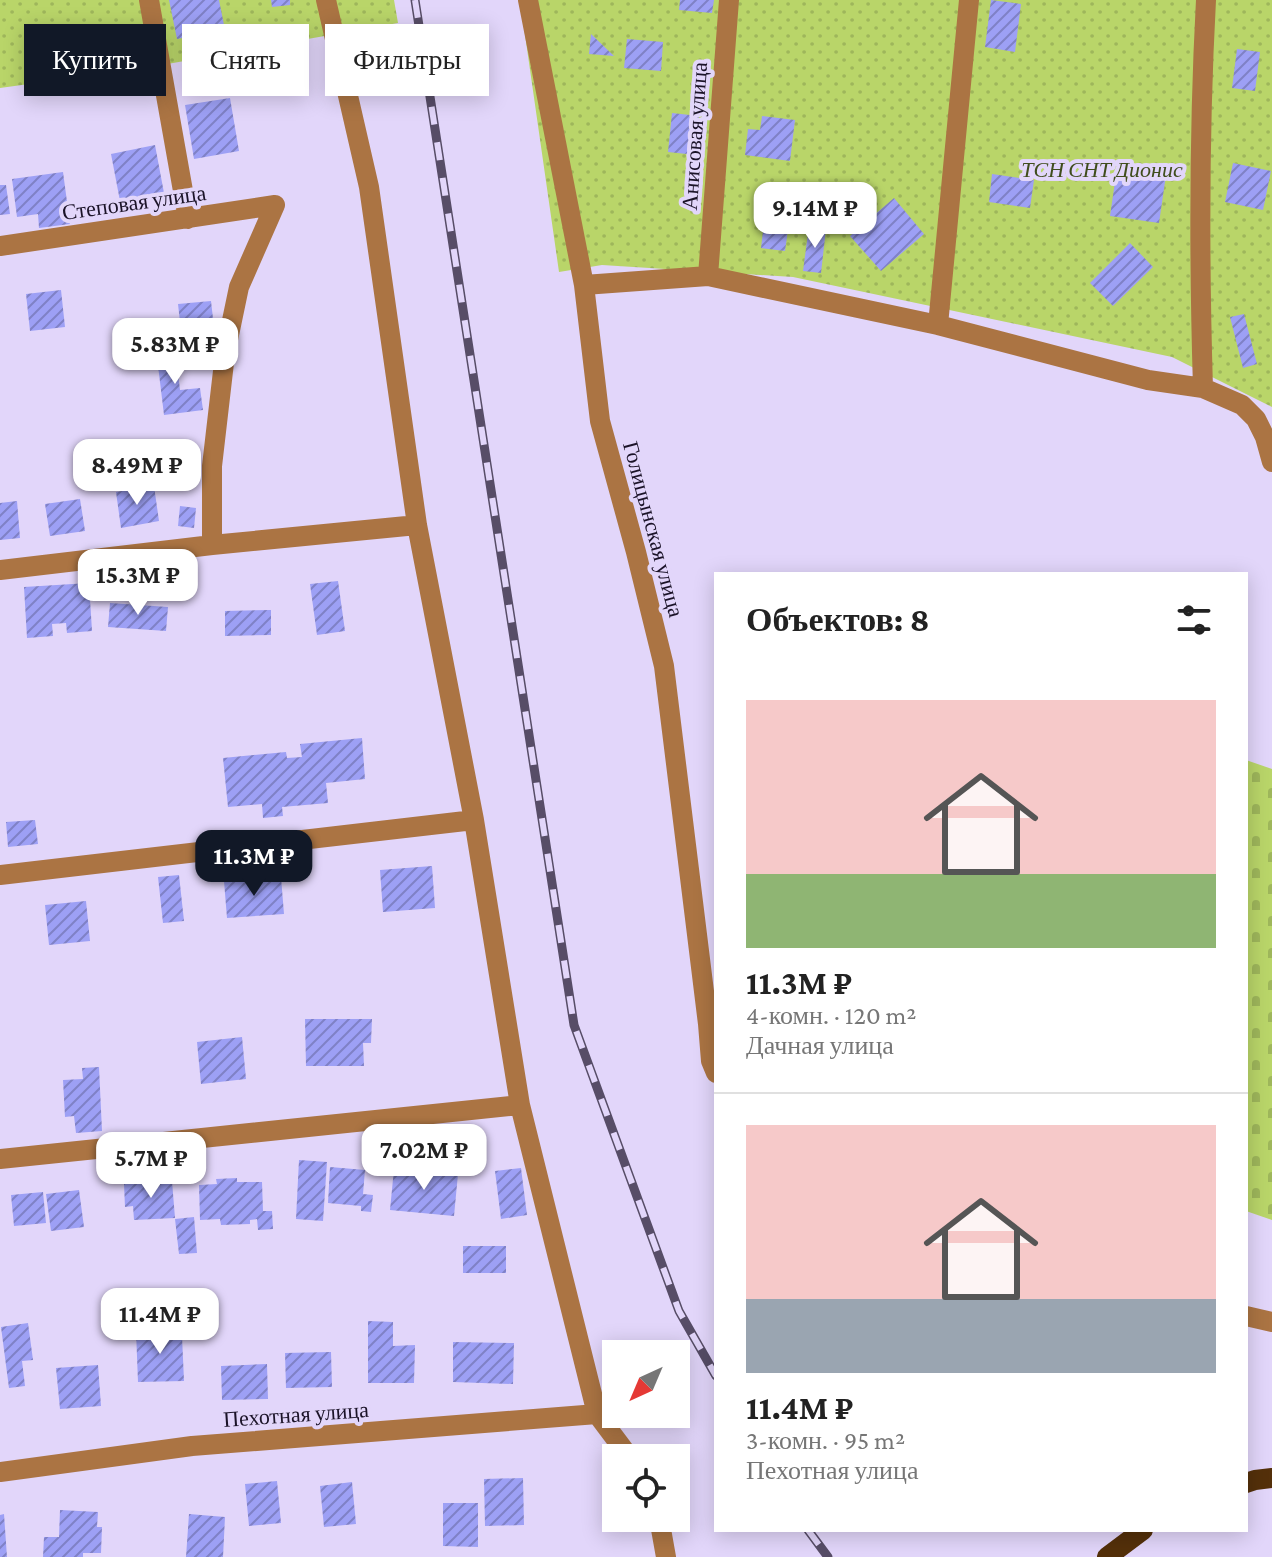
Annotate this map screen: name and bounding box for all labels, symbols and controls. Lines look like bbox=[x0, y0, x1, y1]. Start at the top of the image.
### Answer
chip: Купить bbox=[24, 24, 166, 96]
chip: Снять bbox=[182, 24, 309, 96]
chip: Фильтры bbox=[325, 24, 489, 96]
street label: Анисовая улица bbox=[677, 61, 712, 211]
park label: ТСН СНТ Дионис bbox=[1021, 157, 1183, 182]
street label: Степовая улица bbox=[61, 180, 208, 225]
pin: 9.14M ₽ bbox=[741, 182, 889, 250]
text: 9.14M ₽ bbox=[772, 193, 858, 222]
pin: 5.83M ₽ bbox=[101, 318, 249, 386]
text: 5.83M ₽ bbox=[130, 329, 220, 358]
street label: Голицынская улица bbox=[618, 438, 689, 620]
pin: 8.49M ₽ bbox=[63, 439, 211, 507]
text: 8.49M ₽ bbox=[91, 450, 183, 479]
pin: 15.3M ₽ bbox=[64, 549, 212, 617]
text: 15.3M ₽ bbox=[96, 560, 180, 589]
icon: filters bbox=[1172, 598, 1216, 642]
text: Объектов: 8 bbox=[746, 601, 930, 638]
icon: home bbox=[909, 752, 1053, 896]
pin: 11.3M ₽ bbox=[180, 830, 328, 898]
text: 11.3M ₽ bbox=[213, 841, 295, 870]
text: 11.3M ₽ bbox=[746, 964, 852, 1001]
text: 4-комн. · 120 m² bbox=[746, 1001, 917, 1030]
text: Дачная улица bbox=[746, 1031, 894, 1060]
pin: 7.02M ₽ bbox=[350, 1124, 498, 1192]
pin: 5.7M ₽ bbox=[86, 1132, 216, 1200]
text: 7.02M ₽ bbox=[380, 1135, 468, 1164]
text: 5.7M ₽ bbox=[114, 1143, 188, 1172]
icon: home bbox=[909, 1177, 1053, 1321]
pin: 11.4M ₽ bbox=[86, 1288, 234, 1356]
text: 11.4M ₽ bbox=[119, 1299, 201, 1328]
north arrow bbox=[602, 1340, 690, 1428]
map controls bbox=[602, 1340, 690, 1532]
text: 11.4M ₽ bbox=[746, 1389, 854, 1426]
street label: Пехотная улица bbox=[222, 1397, 370, 1432]
text: 3-комн. · 95 m² bbox=[746, 1426, 905, 1455]
button: locate bbox=[602, 1444, 690, 1532]
text: Пехотная улица bbox=[746, 1456, 919, 1485]

